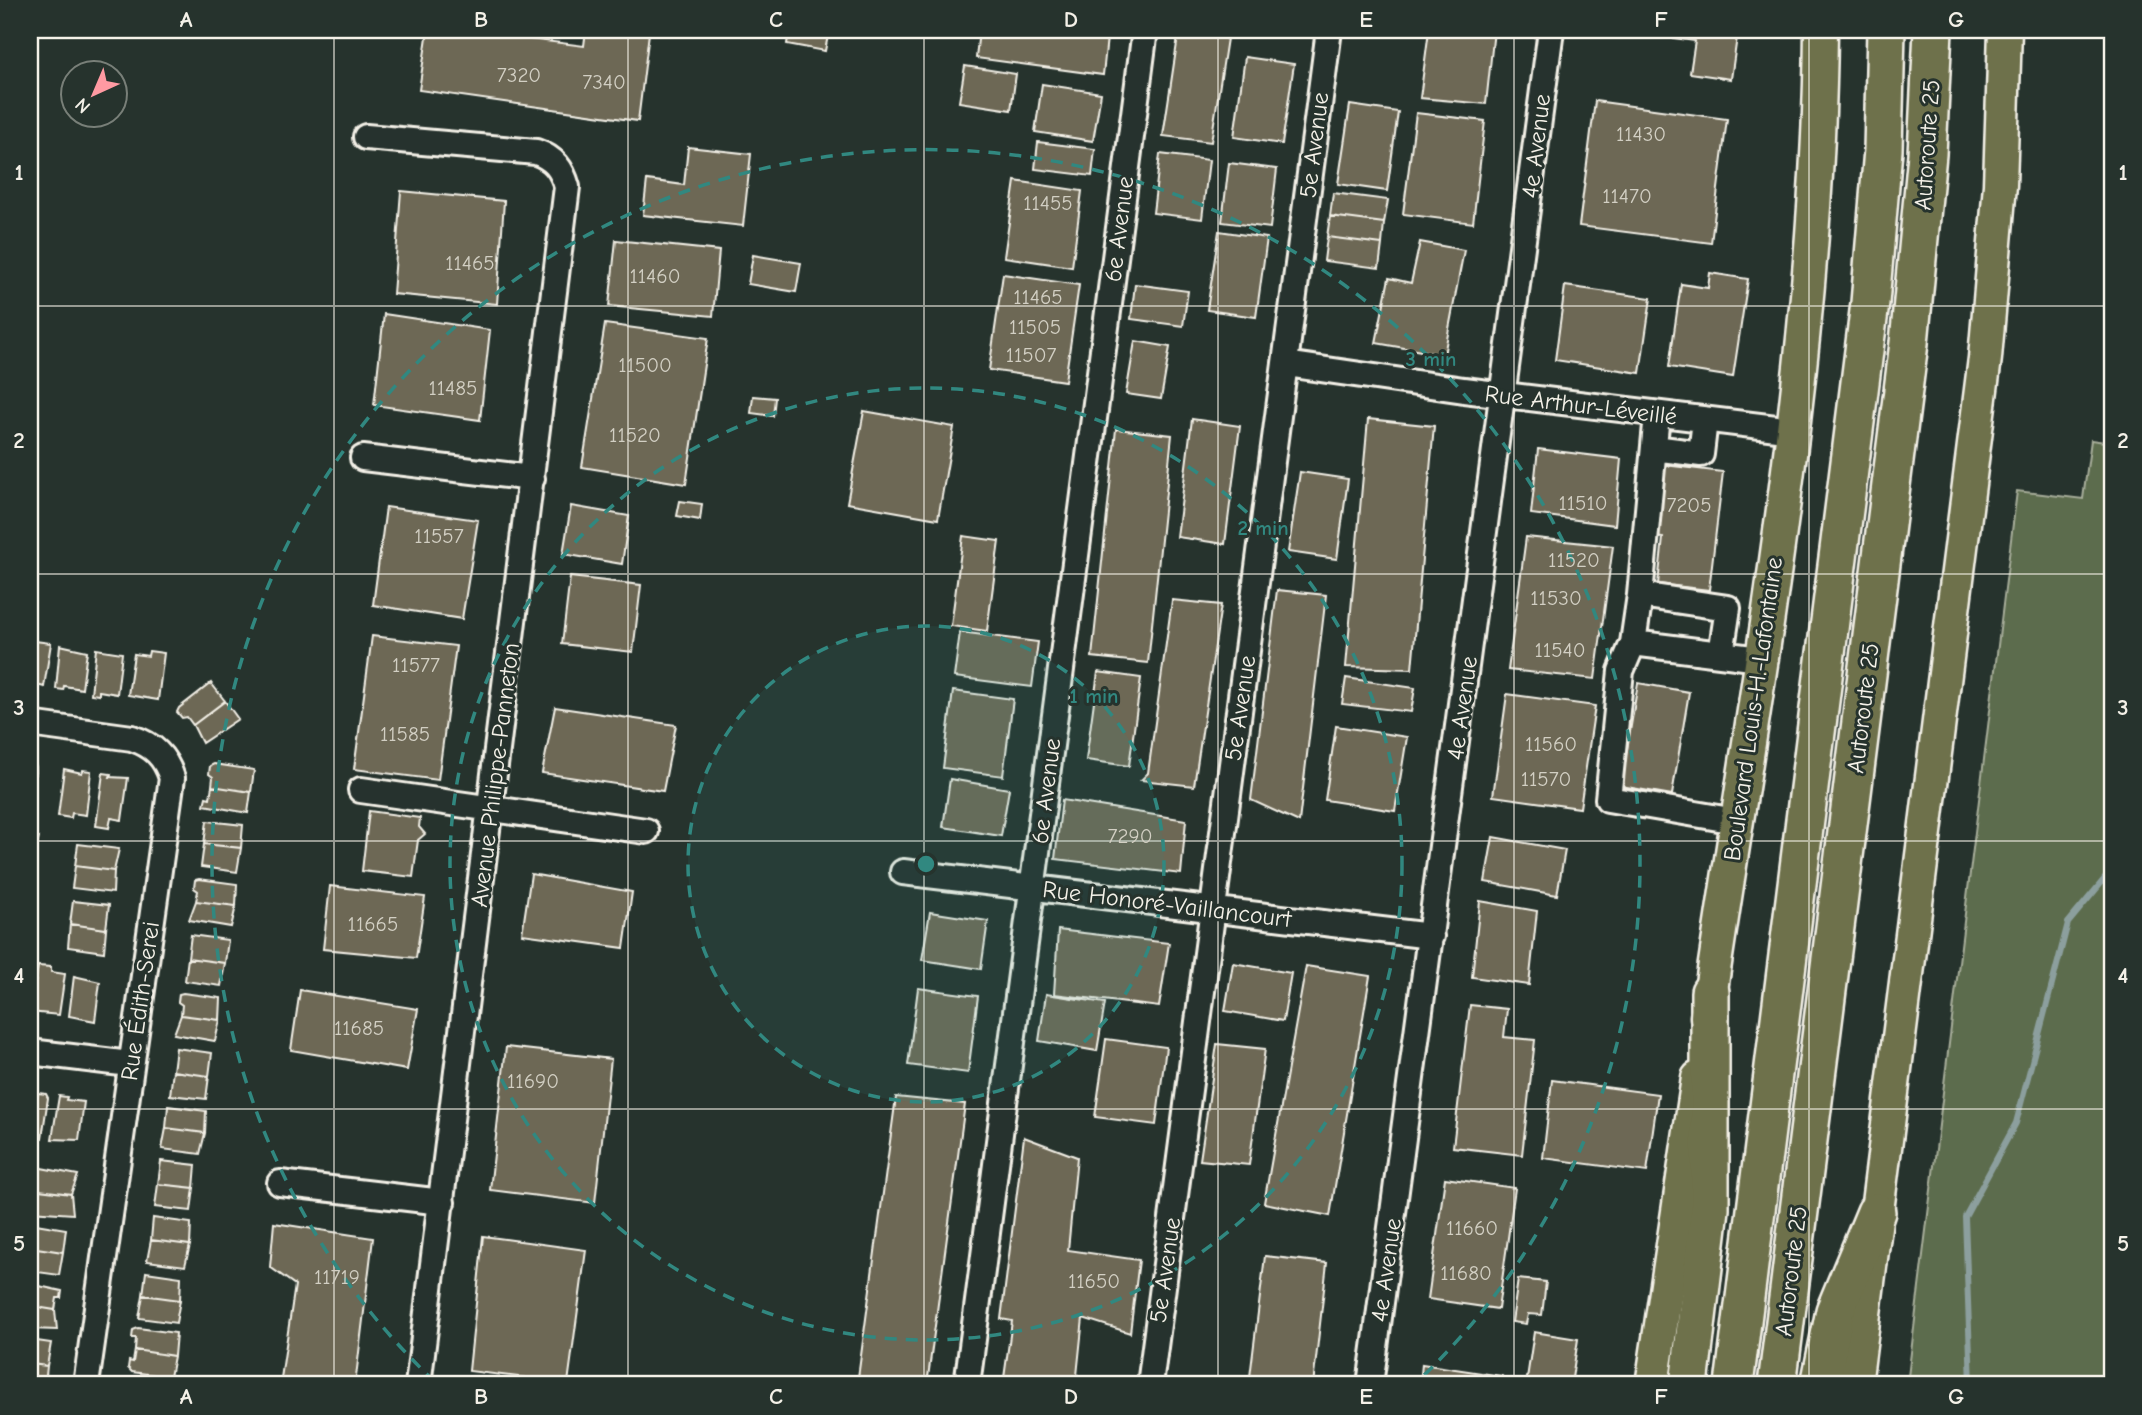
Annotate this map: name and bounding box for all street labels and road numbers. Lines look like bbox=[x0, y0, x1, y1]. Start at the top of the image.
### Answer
street label: Autoroute 25 bbox=[1908, 79, 1946, 211]
street label: 5e Avenue bbox=[1294, 91, 1334, 199]
street label: 4e Avenue bbox=[1516, 92, 1556, 200]
street label: 6e Avenue bbox=[1099, 175, 1139, 283]
street label: Rue Arthur-Léveillé bbox=[1483, 379, 1679, 431]
street label: Boulevard Louis-H.-Lafontaine bbox=[1718, 555, 1788, 863]
street label: Avenue Philippe-Panneton bbox=[465, 641, 525, 909]
street label: Autoroute 25 bbox=[1841, 641, 1885, 775]
street label: 5e Avenue bbox=[1219, 653, 1261, 763]
street label: 4e Avenue bbox=[1441, 654, 1483, 762]
street label: 6e Avenue bbox=[1026, 737, 1066, 845]
street label: Rue Honoré-Vaillancourt bbox=[1041, 875, 1294, 933]
street label: Rue Édith-Serei bbox=[115, 920, 165, 1082]
street label: Autoroute 25 bbox=[1769, 1204, 1813, 1338]
street label: 5e Avenue bbox=[1144, 1215, 1186, 1325]
street label: 4e Avenue bbox=[1365, 1216, 1407, 1324]

